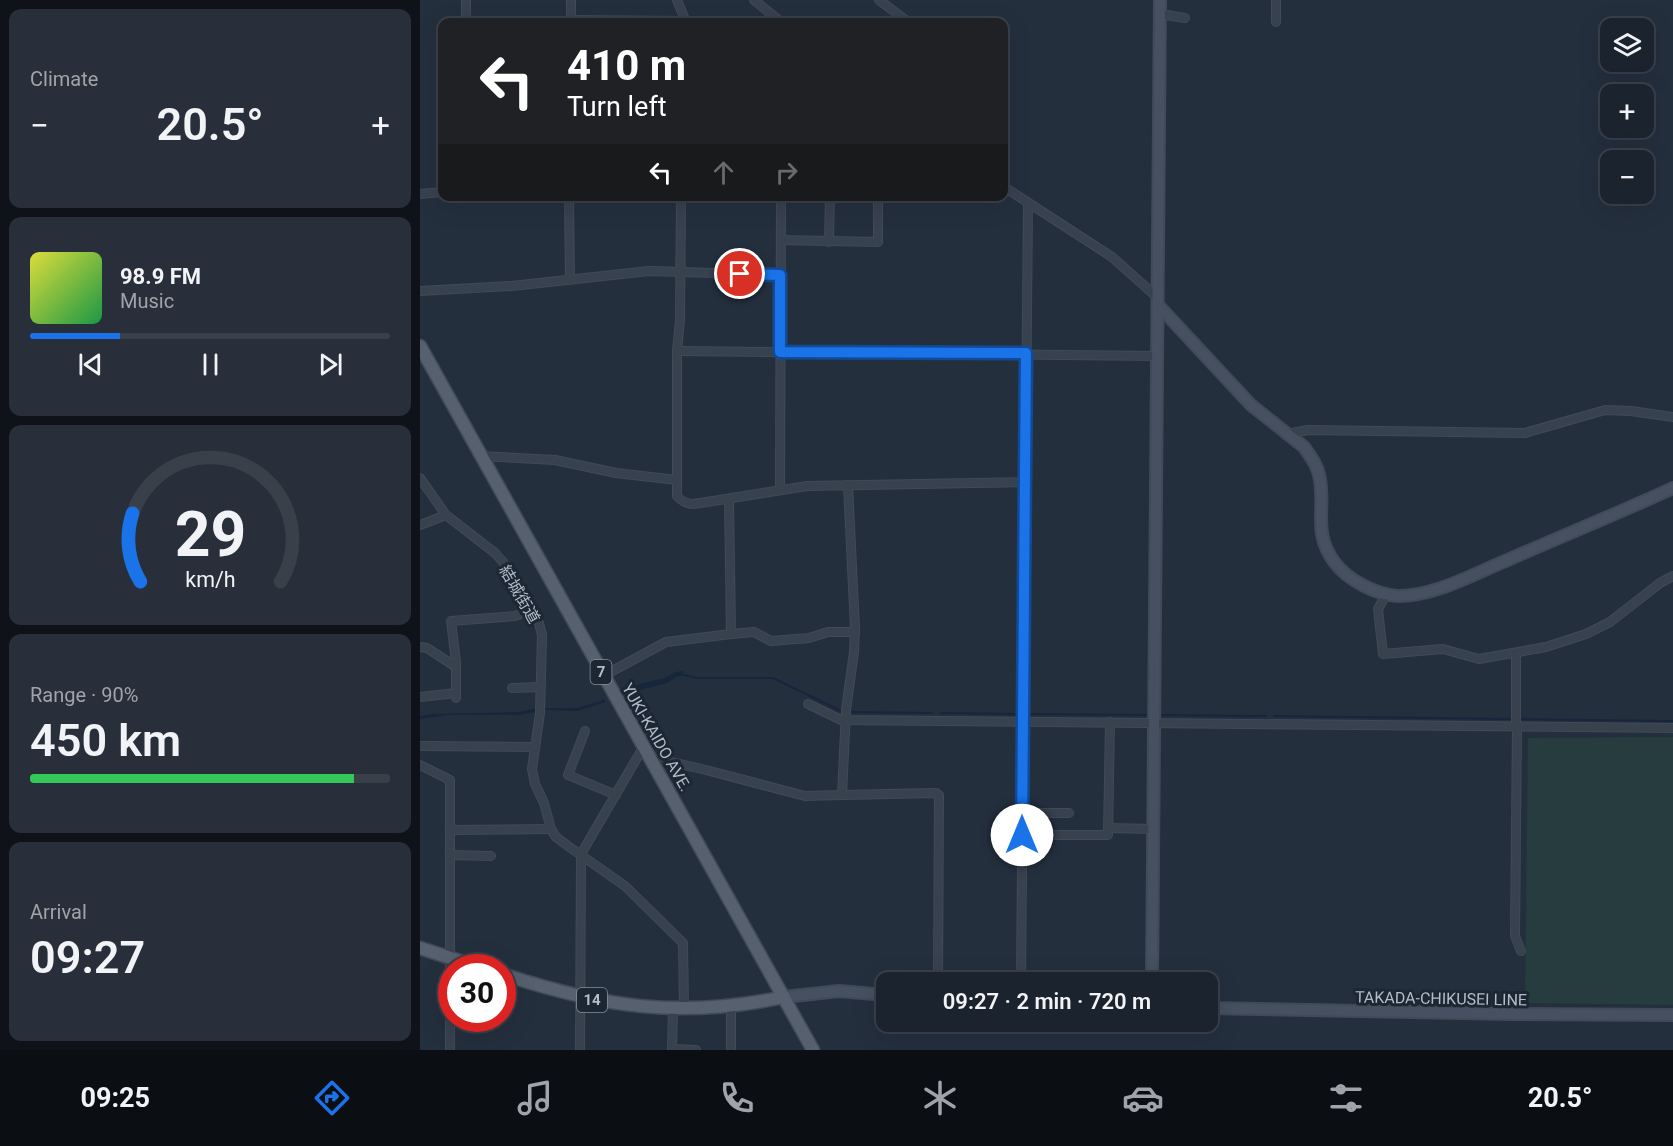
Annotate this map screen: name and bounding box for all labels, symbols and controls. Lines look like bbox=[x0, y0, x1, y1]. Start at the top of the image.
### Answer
map controls bbox=[1600, 18, 1654, 204]
button: layers bbox=[1600, 18, 1654, 72]
text: 410 m bbox=[567, 41, 686, 90]
icon: left bbox=[468, 42, 546, 120]
text: Climate bbox=[30, 67, 98, 91]
button: + bbox=[1600, 84, 1654, 138]
text: Turn left bbox=[567, 91, 667, 123]
text: 20.5° bbox=[156, 98, 264, 151]
text: − bbox=[30, 106, 49, 145]
text: + bbox=[371, 106, 390, 145]
button: − bbox=[1600, 150, 1654, 204]
icon: left bbox=[644, 156, 677, 189]
icon: ahead bbox=[707, 156, 740, 189]
icon: right bbox=[770, 156, 803, 189]
pin bbox=[714, 248, 765, 299]
icon: arrive bbox=[723, 257, 756, 290]
text: 98.9 FM bbox=[120, 264, 201, 289]
text: Music bbox=[120, 289, 174, 313]
icon: previous bbox=[74, 348, 107, 381]
icon: pause bbox=[194, 348, 227, 381]
icon: next bbox=[314, 348, 347, 381]
text: 29 bbox=[174, 498, 246, 571]
street label: 結城街道 bbox=[495, 562, 544, 627]
text: km/h bbox=[185, 567, 235, 592]
road number: 7 bbox=[590, 660, 612, 684]
street label: YUKI-KAIDO AVE. bbox=[618, 680, 695, 795]
text: Range · 90% bbox=[30, 683, 138, 707]
text: 450 km bbox=[30, 714, 181, 767]
position arrow bbox=[990, 803, 1054, 867]
text: Arrival bbox=[30, 900, 87, 924]
text: 09:27 bbox=[30, 931, 145, 984]
speed limit sign: 30 bbox=[438, 954, 516, 1032]
road number: 14 bbox=[577, 988, 607, 1012]
street label: TAKADA-CHIKUSEI LINE bbox=[1355, 988, 1527, 1009]
text: 09:27 · 2 min · 720 m bbox=[943, 989, 1151, 1014]
icon: directions bbox=[311, 1077, 353, 1119]
icon: music bbox=[514, 1077, 556, 1119]
icon: phone bbox=[716, 1077, 758, 1119]
icon: climate bbox=[919, 1077, 961, 1119]
icon: car bbox=[1122, 1077, 1164, 1119]
icon: filters bbox=[1325, 1077, 1367, 1119]
text: 09:25 bbox=[80, 1082, 150, 1114]
text: 20.5° bbox=[1528, 1082, 1593, 1114]

